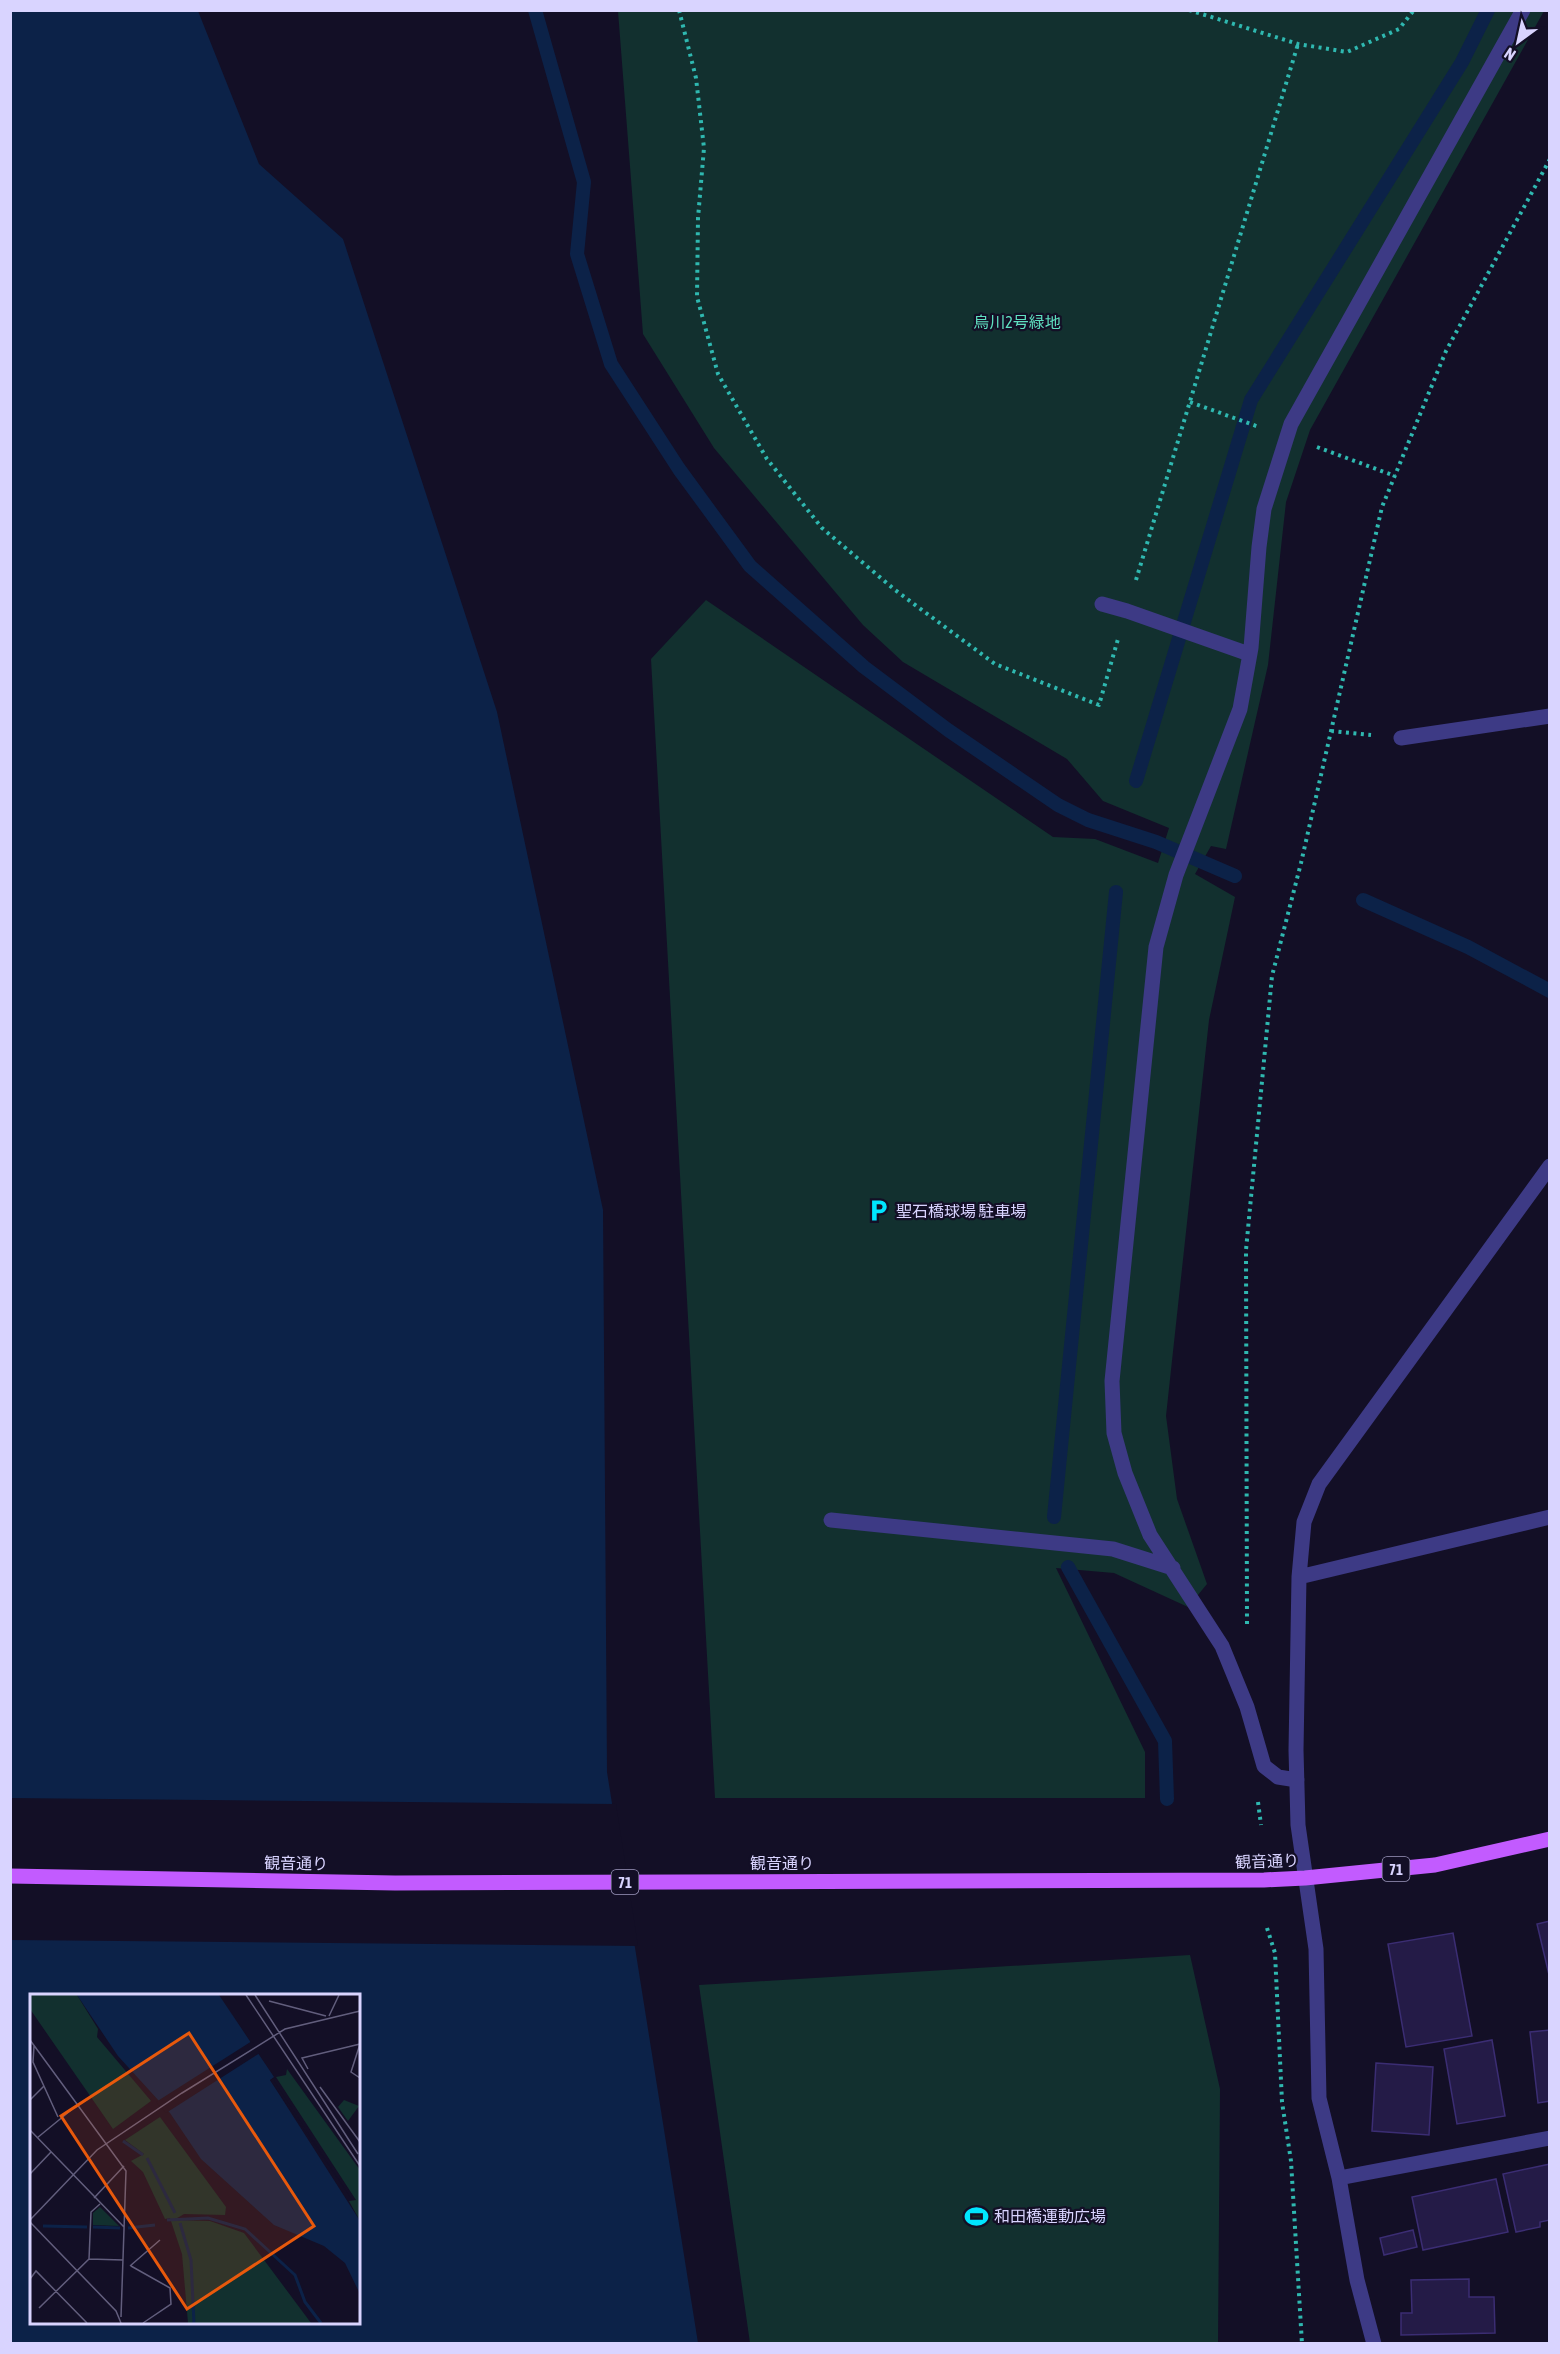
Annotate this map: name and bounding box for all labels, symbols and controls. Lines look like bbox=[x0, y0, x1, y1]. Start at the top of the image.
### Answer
north arrow bbox=[1488, 12, 1548, 72]
text: N bbox=[1501, 44, 1519, 65]
park label: 烏川2号緑地 bbox=[973, 313, 1061, 331]
parking icon: 聖石橋球場 駐車場 bbox=[865, 1198, 891, 1224]
place label: 聖石橋球場 駐車場 bbox=[896, 1202, 1026, 1220]
street label: 観音通り bbox=[1235, 1851, 1299, 1871]
street label: 観音通り bbox=[264, 1853, 328, 1873]
street label: 観音通り bbox=[750, 1854, 814, 1872]
road number: 71 bbox=[1382, 1857, 1410, 1881]
road number: 71 bbox=[612, 1870, 638, 1894]
inset map bbox=[30, 1994, 360, 2324]
sports icon: 和田橋運動広場 bbox=[963, 2203, 989, 2229]
place label: 和田橋運動広場 bbox=[994, 2207, 1106, 2225]

